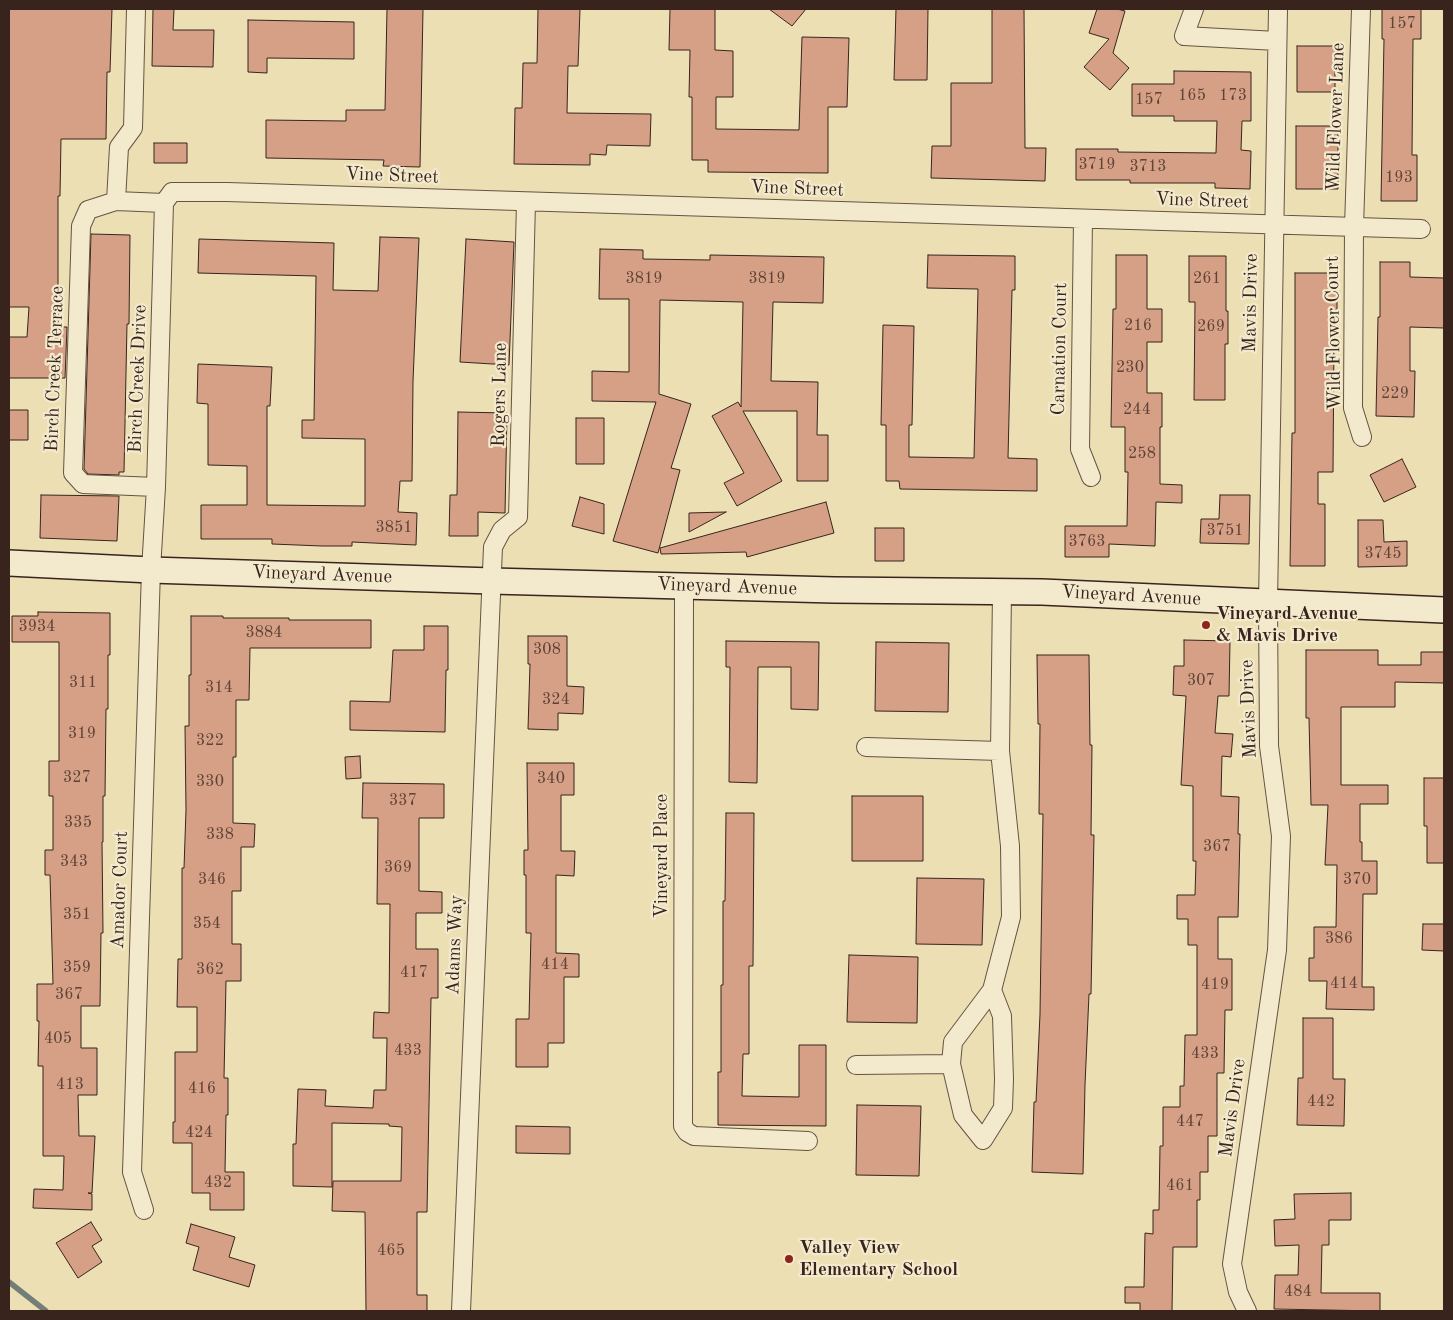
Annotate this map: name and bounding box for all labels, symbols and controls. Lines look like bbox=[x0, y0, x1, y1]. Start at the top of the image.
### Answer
house number: 157 bbox=[1388, 14, 1416, 34]
street label: Wild Flower Lane bbox=[1322, 42, 1350, 192]
house number: 165 bbox=[1178, 86, 1206, 106]
house number: 173 bbox=[1219, 86, 1247, 106]
house number: 157 bbox=[1135, 90, 1163, 110]
house number: 3719 bbox=[1078, 155, 1116, 175]
house number: 3713 bbox=[1129, 157, 1167, 177]
street label: Vine Street bbox=[345, 163, 439, 189]
house number: 193 bbox=[1385, 168, 1413, 188]
street label: Vine Street bbox=[750, 176, 844, 202]
street label: Vine Street bbox=[1155, 188, 1249, 214]
street label: Mavis Drive bbox=[1239, 253, 1263, 353]
street label: Wild Flower Court bbox=[1321, 256, 1347, 410]
house number: 3819 bbox=[625, 269, 663, 289]
house number: 3819 bbox=[748, 269, 786, 289]
house number: 261 bbox=[1193, 269, 1221, 289]
street label: Carnation Court bbox=[1047, 282, 1073, 416]
street label: Birch Creek Terrace bbox=[41, 286, 69, 452]
street label: Birch Creek Drive bbox=[124, 304, 152, 454]
house number: 216 bbox=[1124, 316, 1152, 336]
house number: 269 bbox=[1197, 317, 1225, 337]
street label: Rogers Lane bbox=[488, 343, 512, 447]
house number: 230 bbox=[1116, 358, 1144, 378]
house number: 229 bbox=[1381, 384, 1409, 404]
house number: 244 bbox=[1123, 400, 1151, 420]
house number: 258 bbox=[1128, 444, 1156, 464]
house number: 3851 bbox=[375, 518, 413, 538]
house number: 3751 bbox=[1206, 521, 1244, 541]
house number: 3763 bbox=[1068, 532, 1106, 552]
house number: 3745 bbox=[1364, 544, 1402, 564]
street label: Vineyard Avenue bbox=[252, 561, 392, 589]
street label: Vineyard Avenue bbox=[657, 573, 797, 601]
street label: Vineyard Avenue bbox=[1060, 581, 1202, 611]
place label: Vineyard Avenue & Mavis Drive bbox=[1216, 603, 1358, 647]
house number: 3934 bbox=[18, 617, 56, 637]
marker: Vineyard Avenue & Mavis Drive bbox=[1200, 619, 1212, 631]
house number: 3884 bbox=[245, 623, 283, 643]
house number: 308 bbox=[533, 640, 561, 660]
street label: Mavis Drive bbox=[1236, 659, 1262, 759]
house number: 307 bbox=[1187, 671, 1215, 691]
house number: 311 bbox=[69, 673, 97, 693]
house number: 314 bbox=[205, 678, 233, 698]
house number: 324 bbox=[542, 690, 570, 710]
house number: 319 bbox=[68, 724, 96, 744]
house number: 322 bbox=[196, 731, 224, 751]
house number: 327 bbox=[63, 768, 91, 788]
house number: 340 bbox=[537, 769, 565, 789]
house number: 330 bbox=[196, 772, 224, 792]
house number: 337 bbox=[389, 791, 417, 811]
street label: Vineyard Place bbox=[651, 794, 673, 918]
house number: 335 bbox=[64, 813, 92, 833]
house number: 338 bbox=[206, 825, 234, 845]
street label: Amador Court bbox=[107, 831, 133, 949]
house number: 367 bbox=[1203, 837, 1231, 857]
house number: 343 bbox=[60, 852, 88, 872]
house number: 369 bbox=[384, 858, 412, 878]
house number: 346 bbox=[198, 870, 226, 890]
house number: 370 bbox=[1343, 870, 1371, 890]
street label: Adams Way bbox=[442, 894, 468, 996]
house number: 351 bbox=[63, 905, 91, 925]
house number: 354 bbox=[193, 914, 221, 934]
house number: 386 bbox=[1325, 929, 1353, 949]
house number: 414 bbox=[541, 955, 569, 975]
house number: 359 bbox=[63, 958, 91, 978]
house number: 362 bbox=[196, 960, 224, 980]
house number: 417 bbox=[400, 963, 428, 983]
house number: 414 bbox=[1330, 974, 1358, 994]
house number: 419 bbox=[1201, 975, 1229, 995]
house number: 367 bbox=[55, 985, 83, 1005]
house number: 405 bbox=[44, 1029, 72, 1049]
house number: 433 bbox=[394, 1041, 422, 1061]
house number: 433 bbox=[1191, 1044, 1219, 1064]
street label: Mavis Drive bbox=[1215, 1057, 1251, 1159]
house number: 413 bbox=[56, 1075, 84, 1095]
house number: 416 bbox=[188, 1079, 216, 1099]
house number: 442 bbox=[1307, 1092, 1335, 1112]
house number: 447 bbox=[1176, 1112, 1204, 1132]
house number: 424 bbox=[185, 1123, 213, 1143]
house number: 432 bbox=[204, 1173, 232, 1193]
house number: 461 bbox=[1166, 1176, 1194, 1196]
place label: Valley View Elementary School bbox=[799, 1237, 958, 1281]
house number: 465 bbox=[377, 1241, 405, 1261]
marker: Valley View Elementary School bbox=[783, 1253, 795, 1265]
house number: 484 bbox=[1284, 1282, 1312, 1302]

